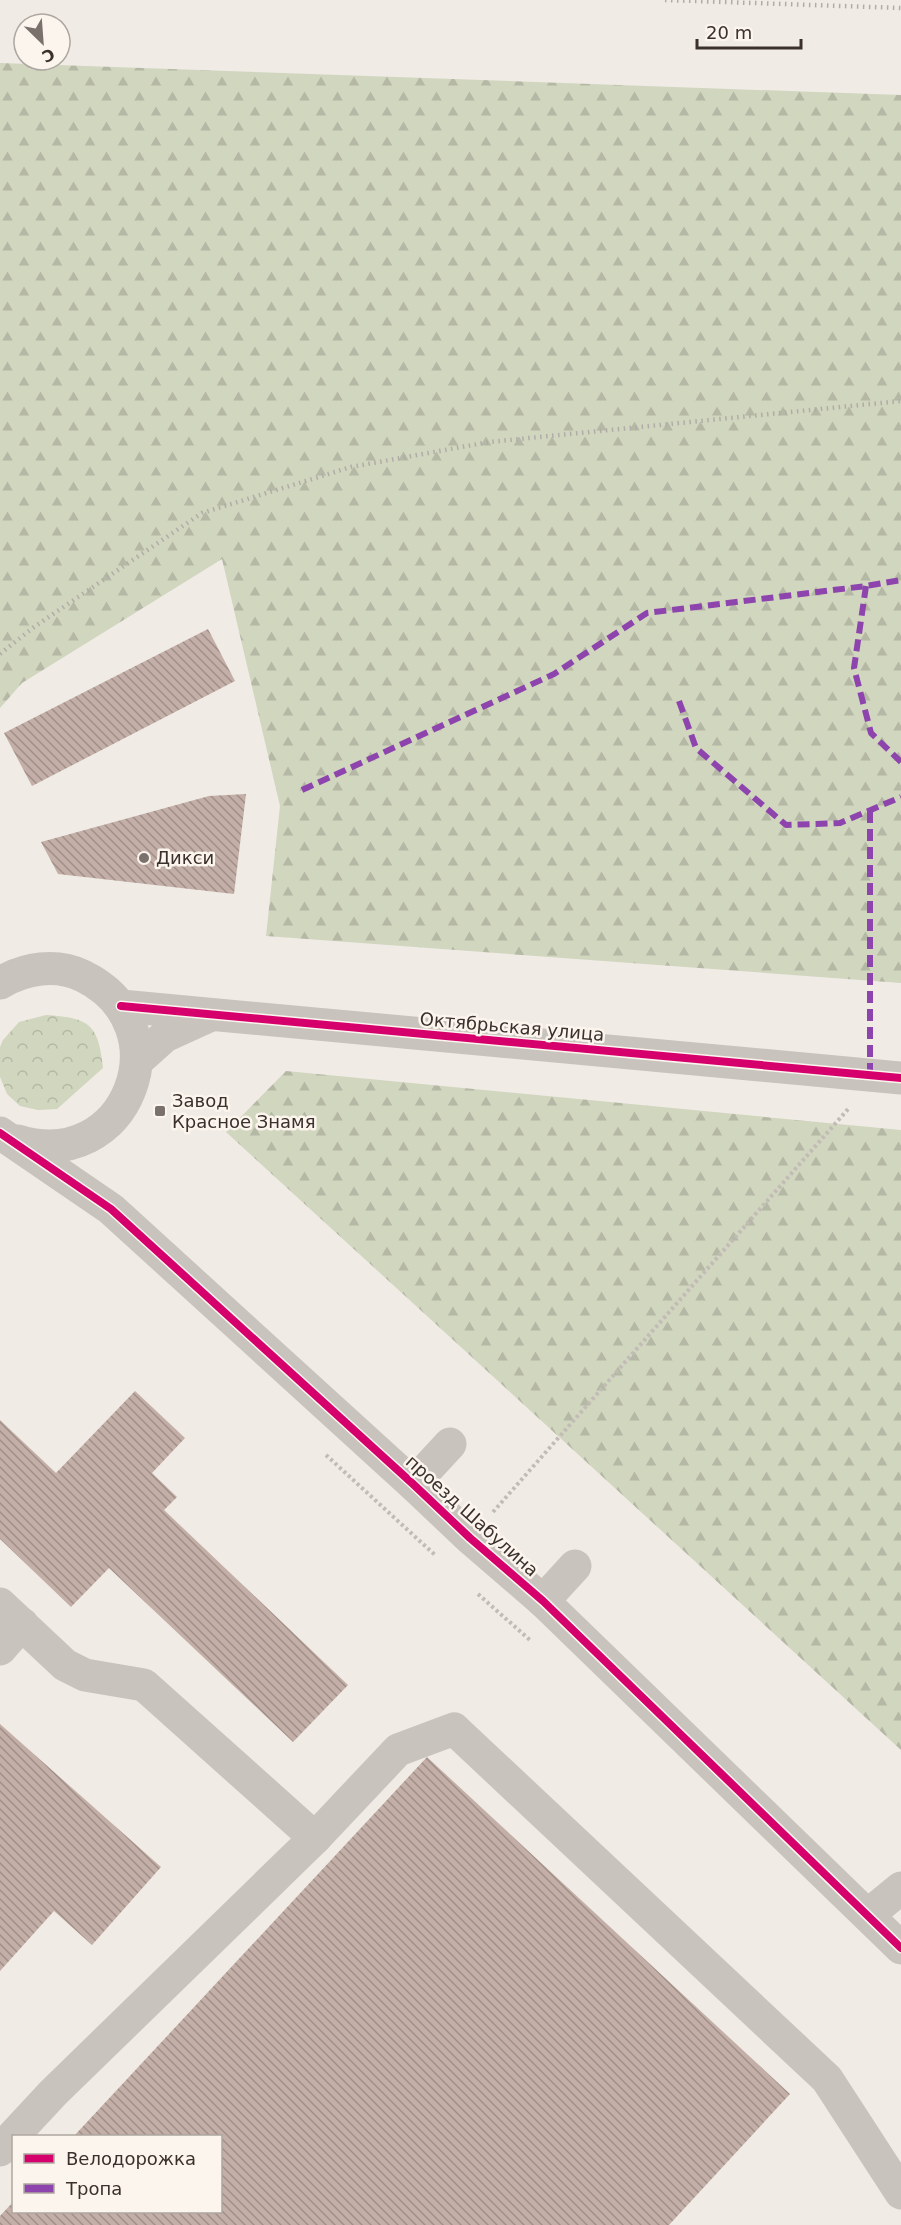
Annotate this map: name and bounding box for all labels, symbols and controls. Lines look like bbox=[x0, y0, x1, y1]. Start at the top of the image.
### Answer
north arrow bbox=[12, 12, 72, 72]
scale bar bbox=[697, 12, 800, 50]
text: 20 m bbox=[706, 22, 752, 43]
text: С bbox=[39, 44, 57, 66]
place label: Дикси bbox=[156, 847, 214, 868]
marker: Дикси bbox=[137, 851, 151, 865]
street label: Октябрьская улица bbox=[419, 1008, 605, 1045]
place label: Завод Красное Знамя bbox=[172, 1090, 315, 1132]
marker: Завод Красное Знамя bbox=[153, 1104, 167, 1118]
street label: проезд Шабулина bbox=[402, 1451, 543, 1581]
legend bbox=[12, 2135, 222, 2213]
text: Велодорожка bbox=[66, 2148, 196, 2169]
text: Тропа bbox=[65, 2178, 122, 2199]

